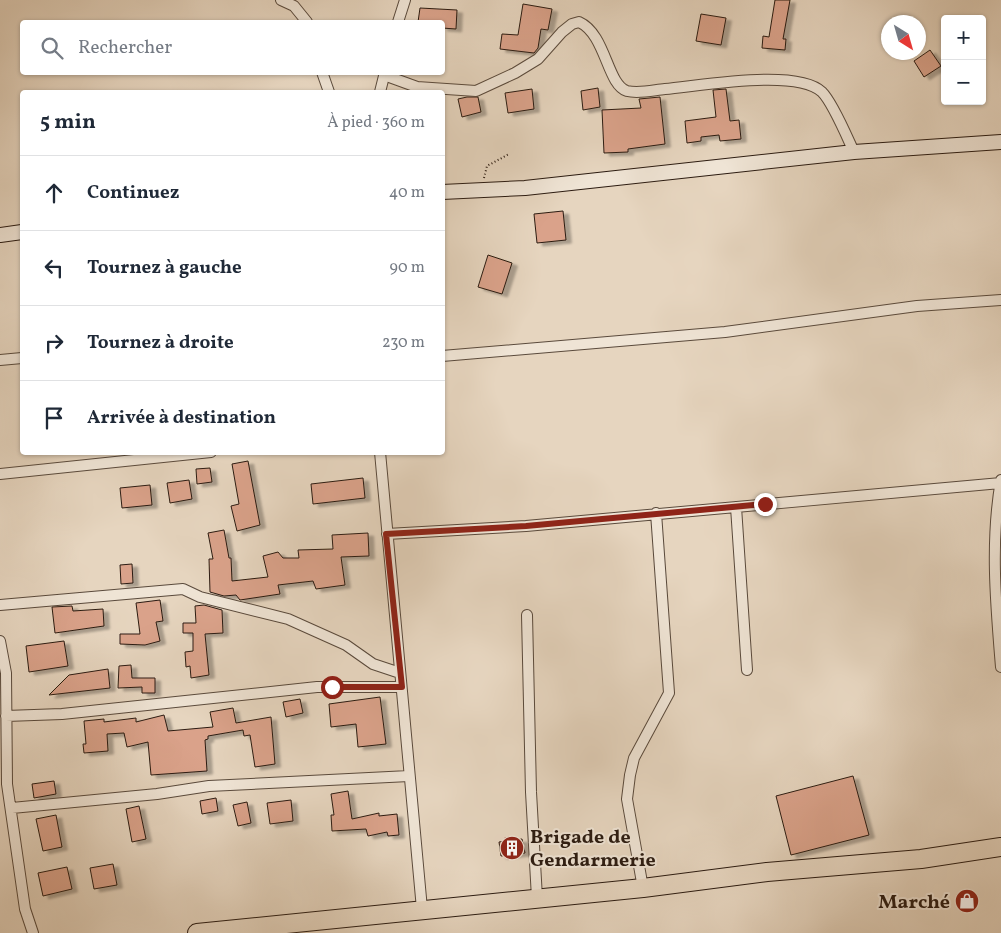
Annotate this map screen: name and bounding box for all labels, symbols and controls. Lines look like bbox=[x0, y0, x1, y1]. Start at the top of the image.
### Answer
north arrow bbox=[881, 15, 926, 60]
map controls bbox=[941, 15, 986, 105]
button: + bbox=[941, 15, 986, 60]
search box bbox=[20, 20, 445, 75]
icon: search bbox=[38, 34, 66, 62]
text: Rechercher bbox=[78, 35, 172, 61]
button: − bbox=[941, 60, 986, 105]
text: 5 min bbox=[40, 108, 96, 137]
text: À pied · 360 m bbox=[327, 112, 425, 134]
icon: ahead bbox=[40, 179, 68, 207]
text: Continuez bbox=[87, 180, 179, 206]
text: 40 m bbox=[389, 182, 425, 204]
icon: left bbox=[40, 254, 68, 282]
text: Tournez à gauche bbox=[87, 255, 242, 281]
text: 90 m bbox=[389, 257, 425, 279]
icon: right bbox=[40, 329, 68, 357]
text: Tournez à droite bbox=[87, 330, 234, 356]
text: 230 m bbox=[382, 332, 425, 354]
icon: arrive bbox=[40, 404, 68, 432]
text: Arrivée à destination bbox=[87, 405, 276, 431]
route end bbox=[754, 493, 777, 516]
route start bbox=[321, 676, 344, 699]
place label: Brigade de Gendarmerie bbox=[530, 824, 656, 875]
building icon: Brigade de Gendarmerie bbox=[499, 835, 525, 861]
shop icon: Marché bbox=[954, 888, 980, 914]
place label: Marché bbox=[878, 889, 950, 917]

